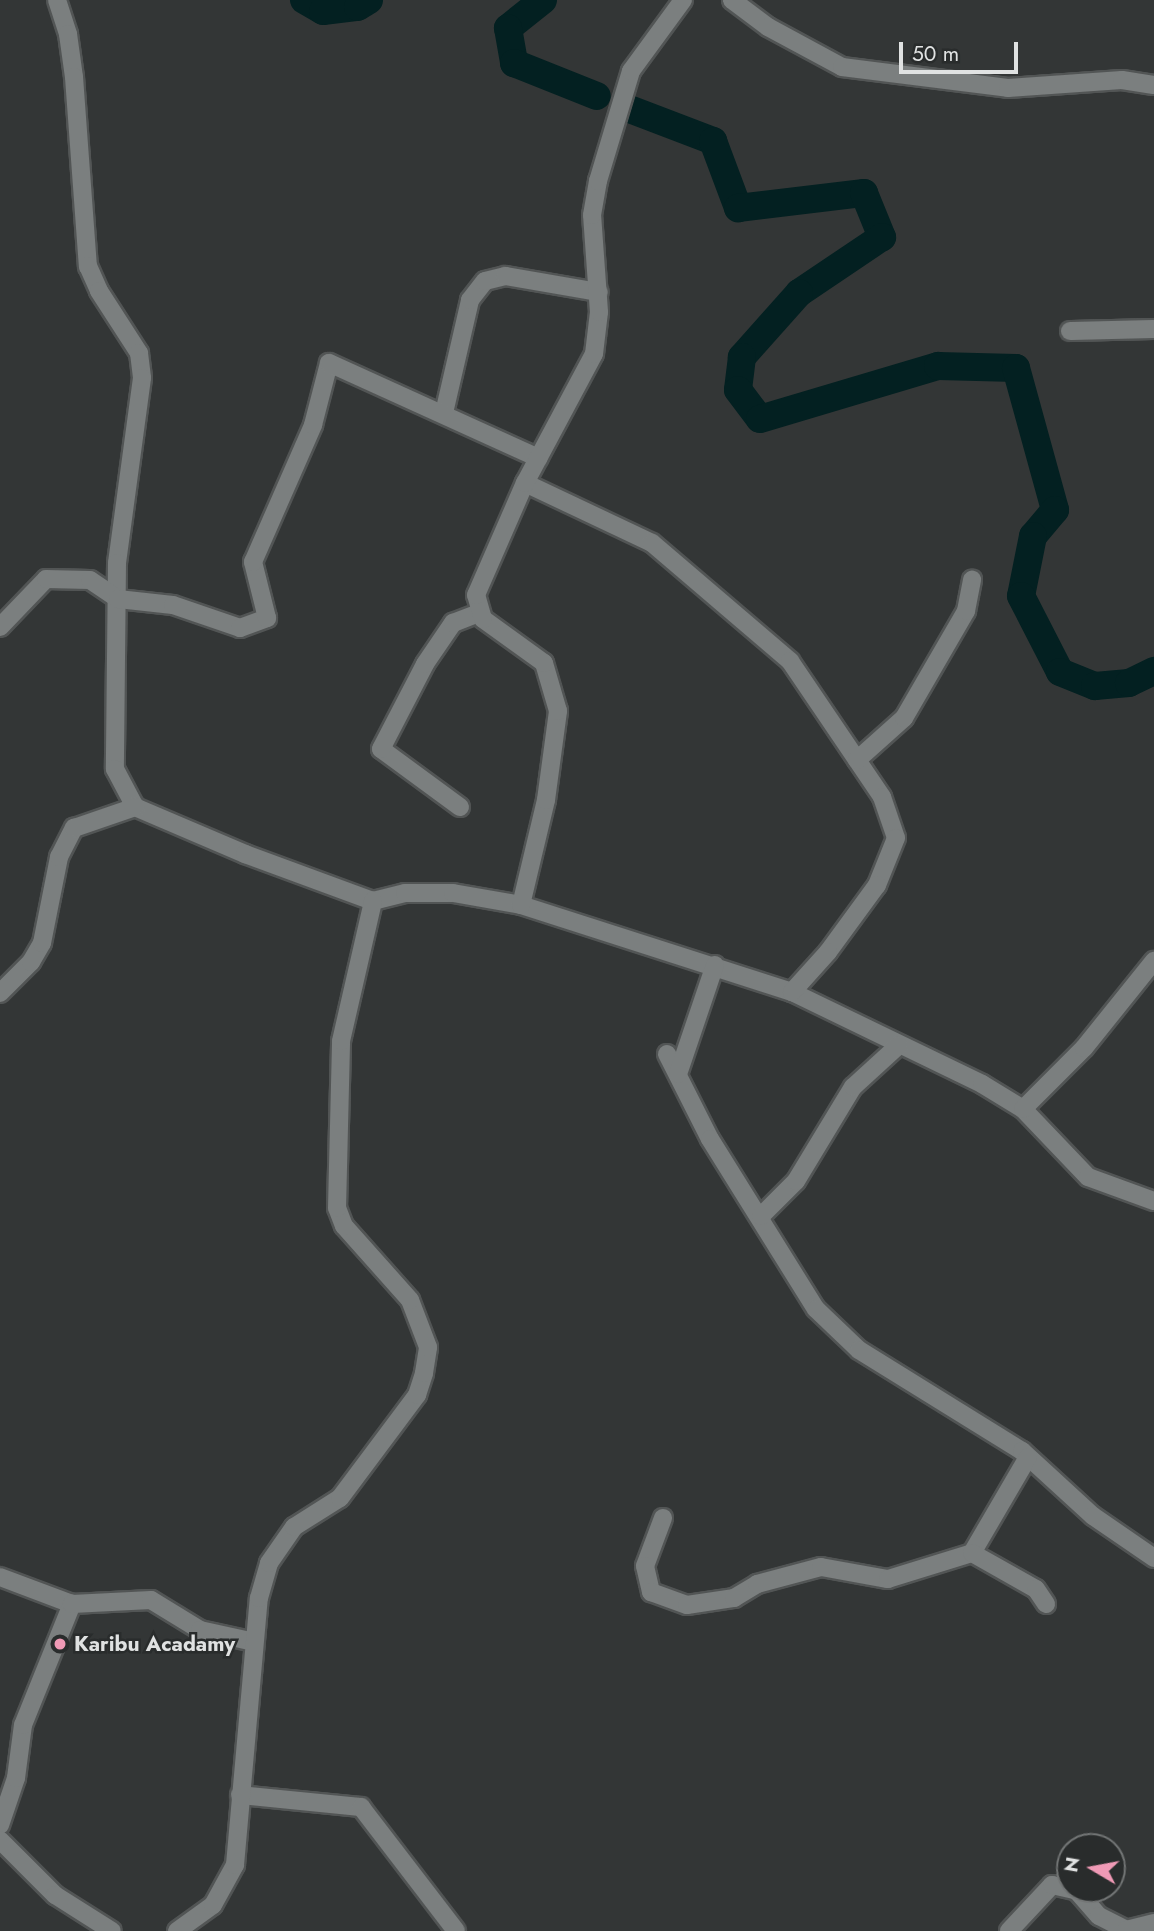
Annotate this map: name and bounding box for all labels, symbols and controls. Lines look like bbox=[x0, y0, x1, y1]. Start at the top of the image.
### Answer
scale bar bbox=[902, 28, 1021, 72]
text: 50 m bbox=[912, 39, 959, 69]
place label: Karibu Acadamy bbox=[74, 1631, 235, 1657]
marker: Karibu Acadamy bbox=[52, 1636, 68, 1652]
north arrow bbox=[1056, 1833, 1126, 1903]
text: N bbox=[1057, 1855, 1086, 1874]

